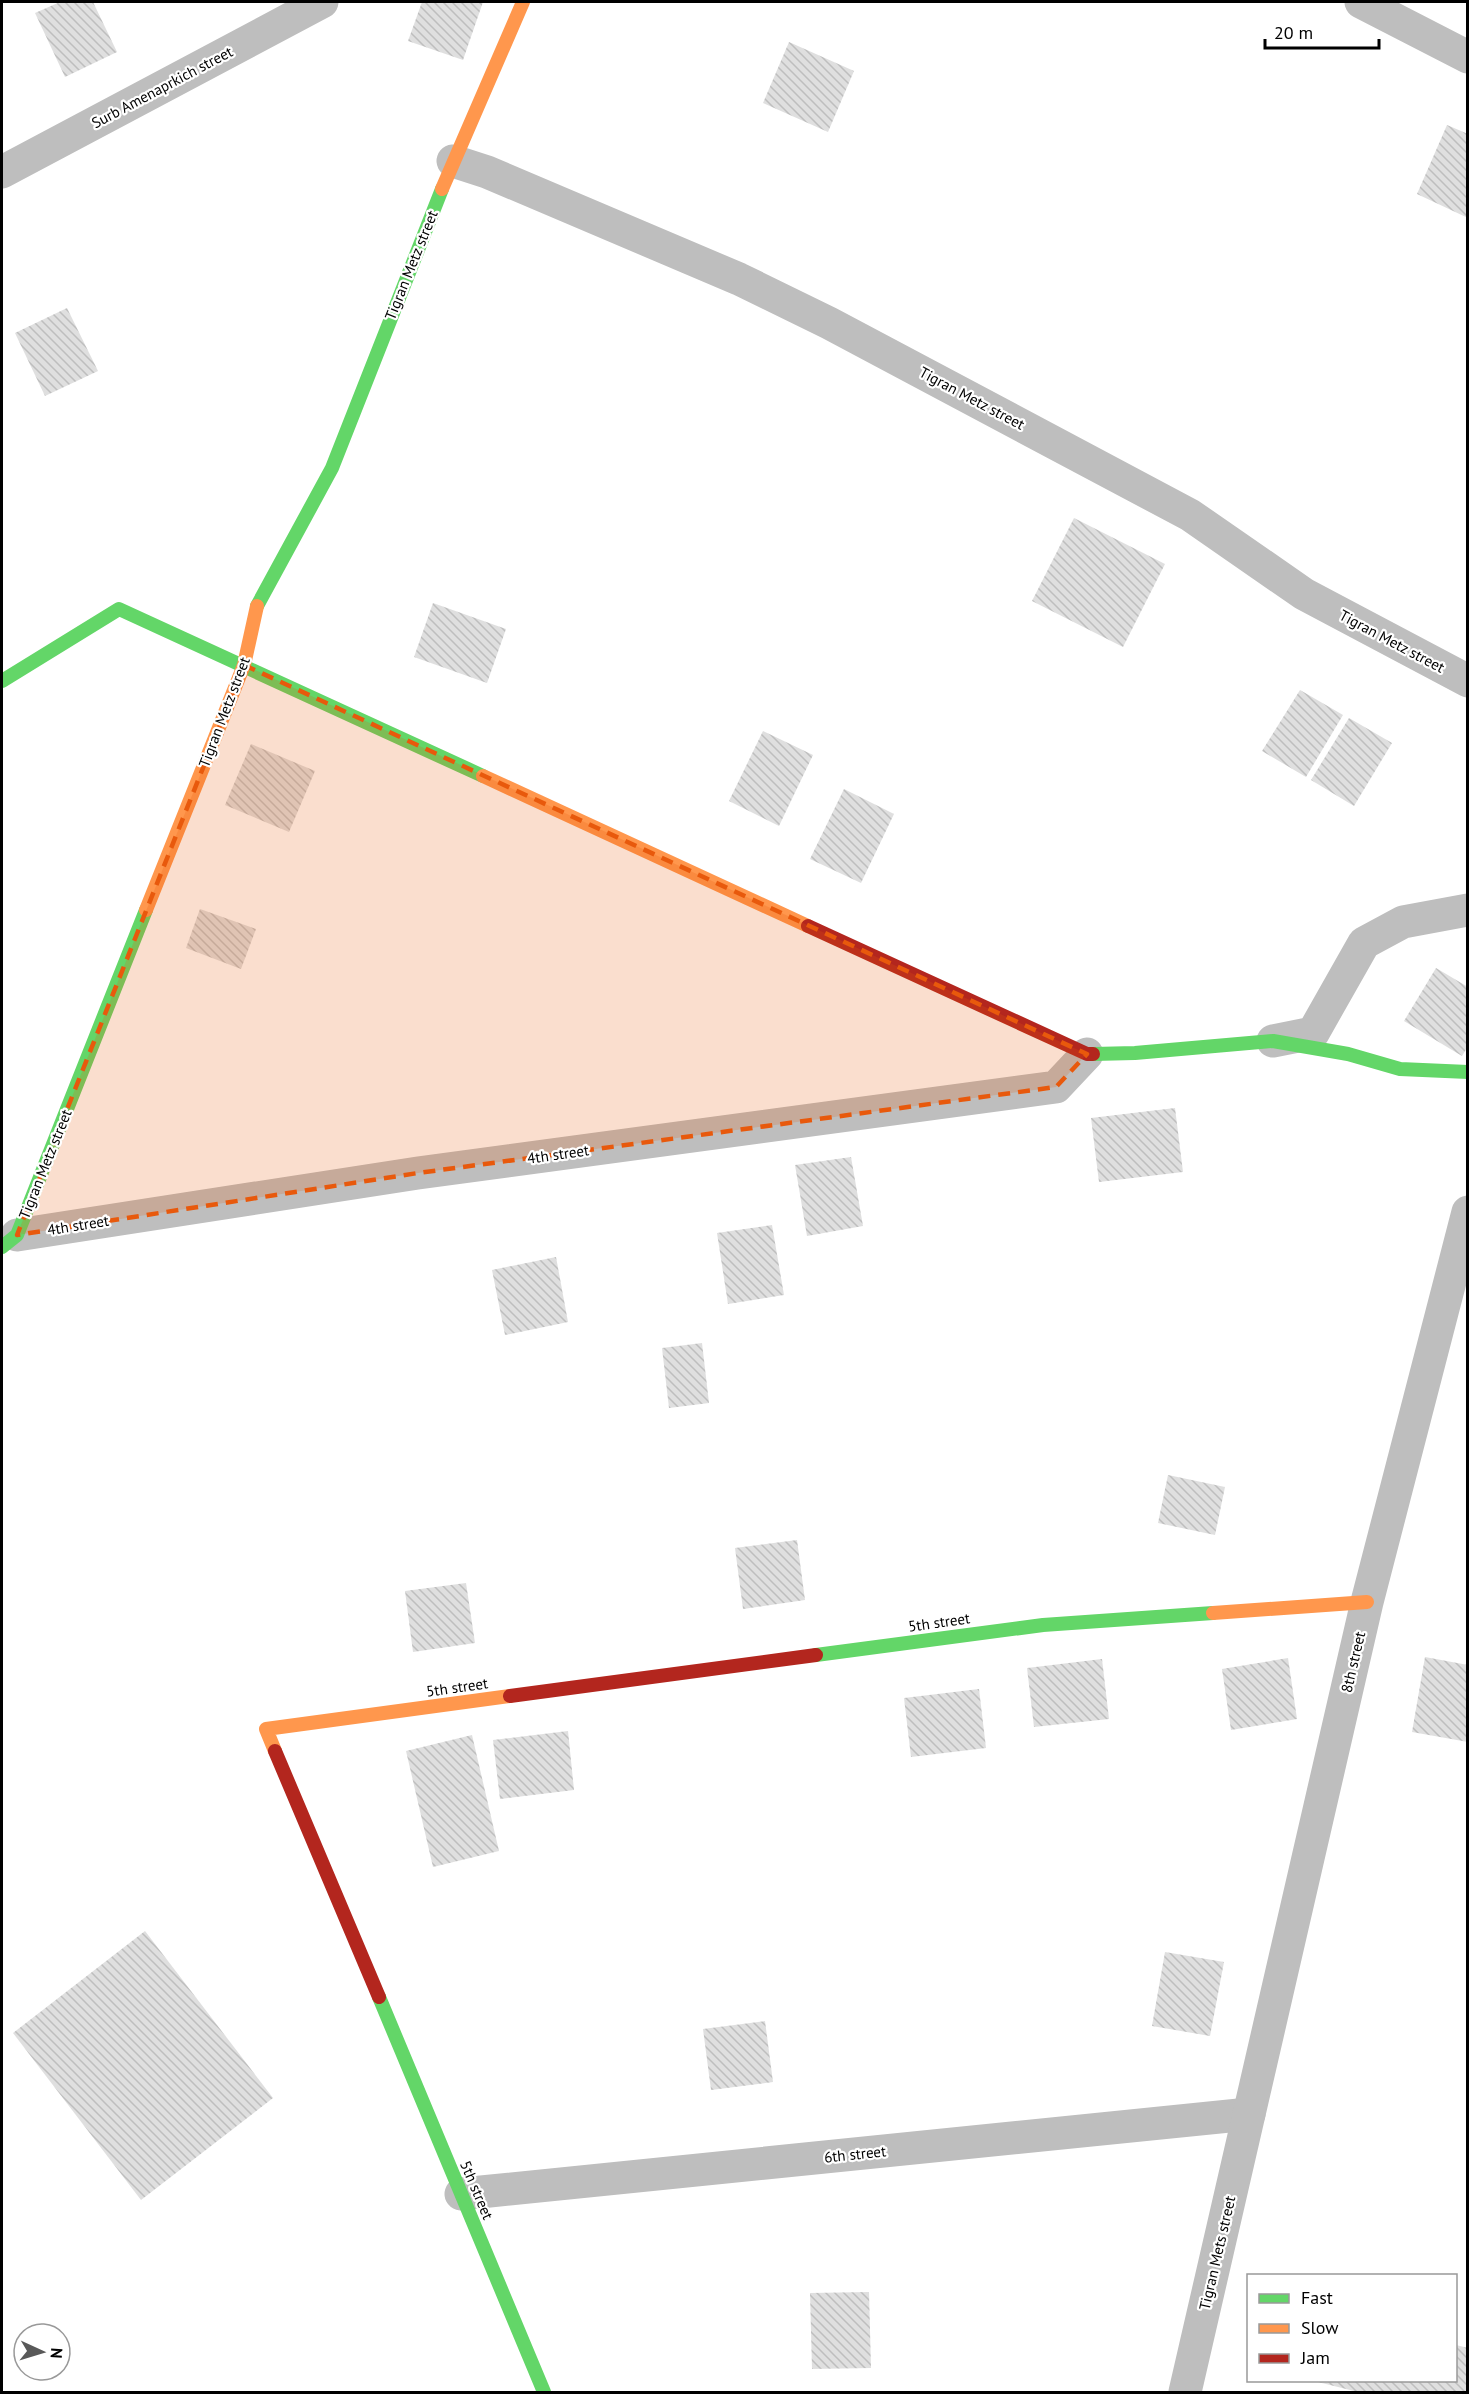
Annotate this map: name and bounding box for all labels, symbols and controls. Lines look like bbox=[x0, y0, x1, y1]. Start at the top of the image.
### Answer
scale bar bbox=[1265, 12, 1379, 50]
text: 20 m bbox=[1274, 21, 1313, 44]
street label: Surb Amenaprkich street bbox=[88, 42, 236, 132]
street label: Tigran Metz street bbox=[380, 207, 442, 323]
street label: Tigran Metz street bbox=[916, 362, 1028, 434]
street label: Tigran Metz street bbox=[1336, 605, 1448, 677]
street label: Tigran Metz street bbox=[194, 654, 254, 770]
street label: Tigran Metz street bbox=[14, 1106, 76, 1222]
street label: 4th street bbox=[526, 1140, 590, 1168]
street label: 4th street bbox=[46, 1211, 110, 1239]
street label: 5th street bbox=[907, 1608, 971, 1636]
street label: 8th street bbox=[1337, 1630, 1369, 1694]
street label: 5th street bbox=[425, 1673, 489, 1701]
street label: 6th street bbox=[823, 2141, 887, 2167]
street label: 5th street bbox=[456, 2158, 498, 2222]
street label: Tigran Mets street bbox=[1195, 2194, 1239, 2312]
legend bbox=[1247, 2274, 1457, 2382]
text: Fast bbox=[1301, 2286, 1333, 2309]
text: Slow bbox=[1301, 2316, 1339, 2339]
north arrow bbox=[12, 2322, 72, 2382]
text: Jam bbox=[1300, 2346, 1330, 2369]
text: N bbox=[47, 2347, 67, 2359]

